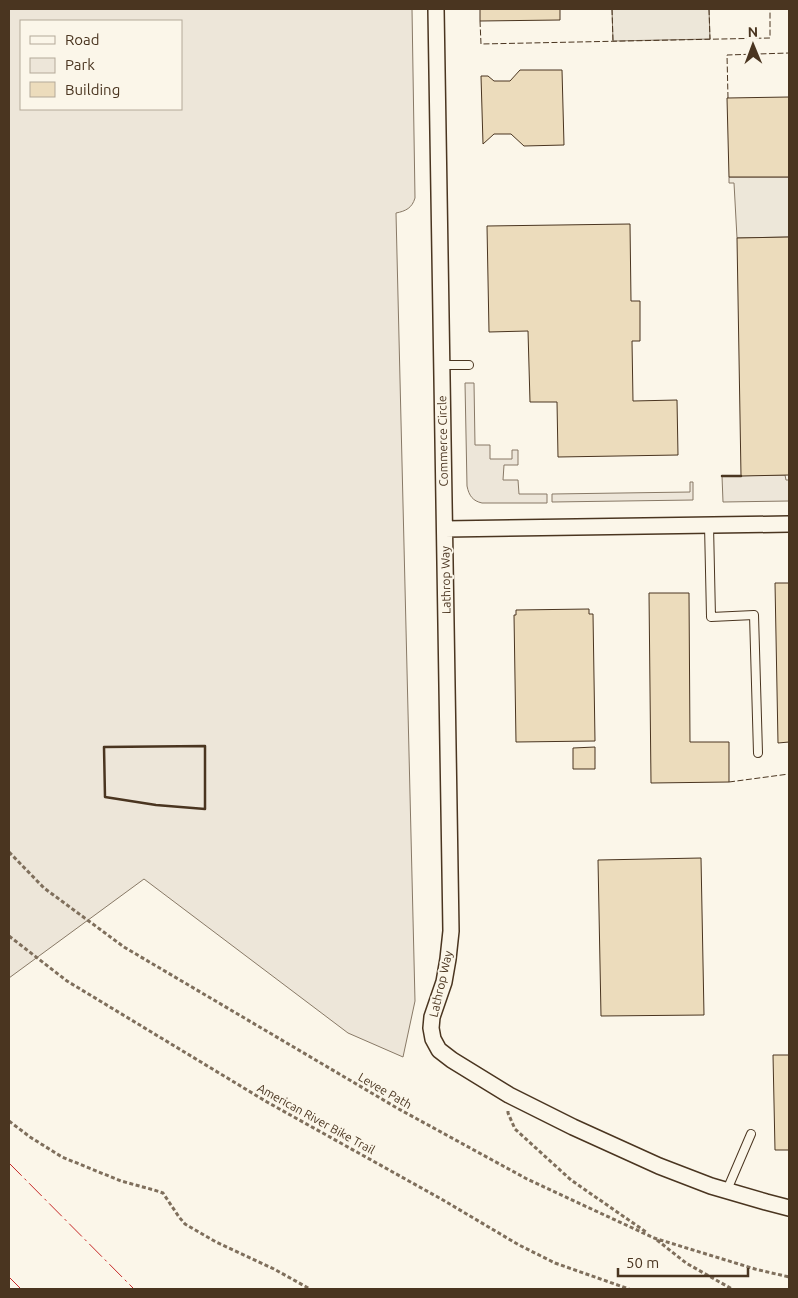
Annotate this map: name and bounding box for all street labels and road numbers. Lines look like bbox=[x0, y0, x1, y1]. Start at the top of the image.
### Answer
street label: Commerce Circle bbox=[435, 395, 450, 487]
street label: Lathrop Way bbox=[438, 546, 453, 614]
street label: Lathrop Way bbox=[427, 949, 455, 1018]
street label: Levee Path bbox=[356, 1070, 414, 1111]
street label: American River Bike Trail bbox=[255, 1081, 377, 1156]

